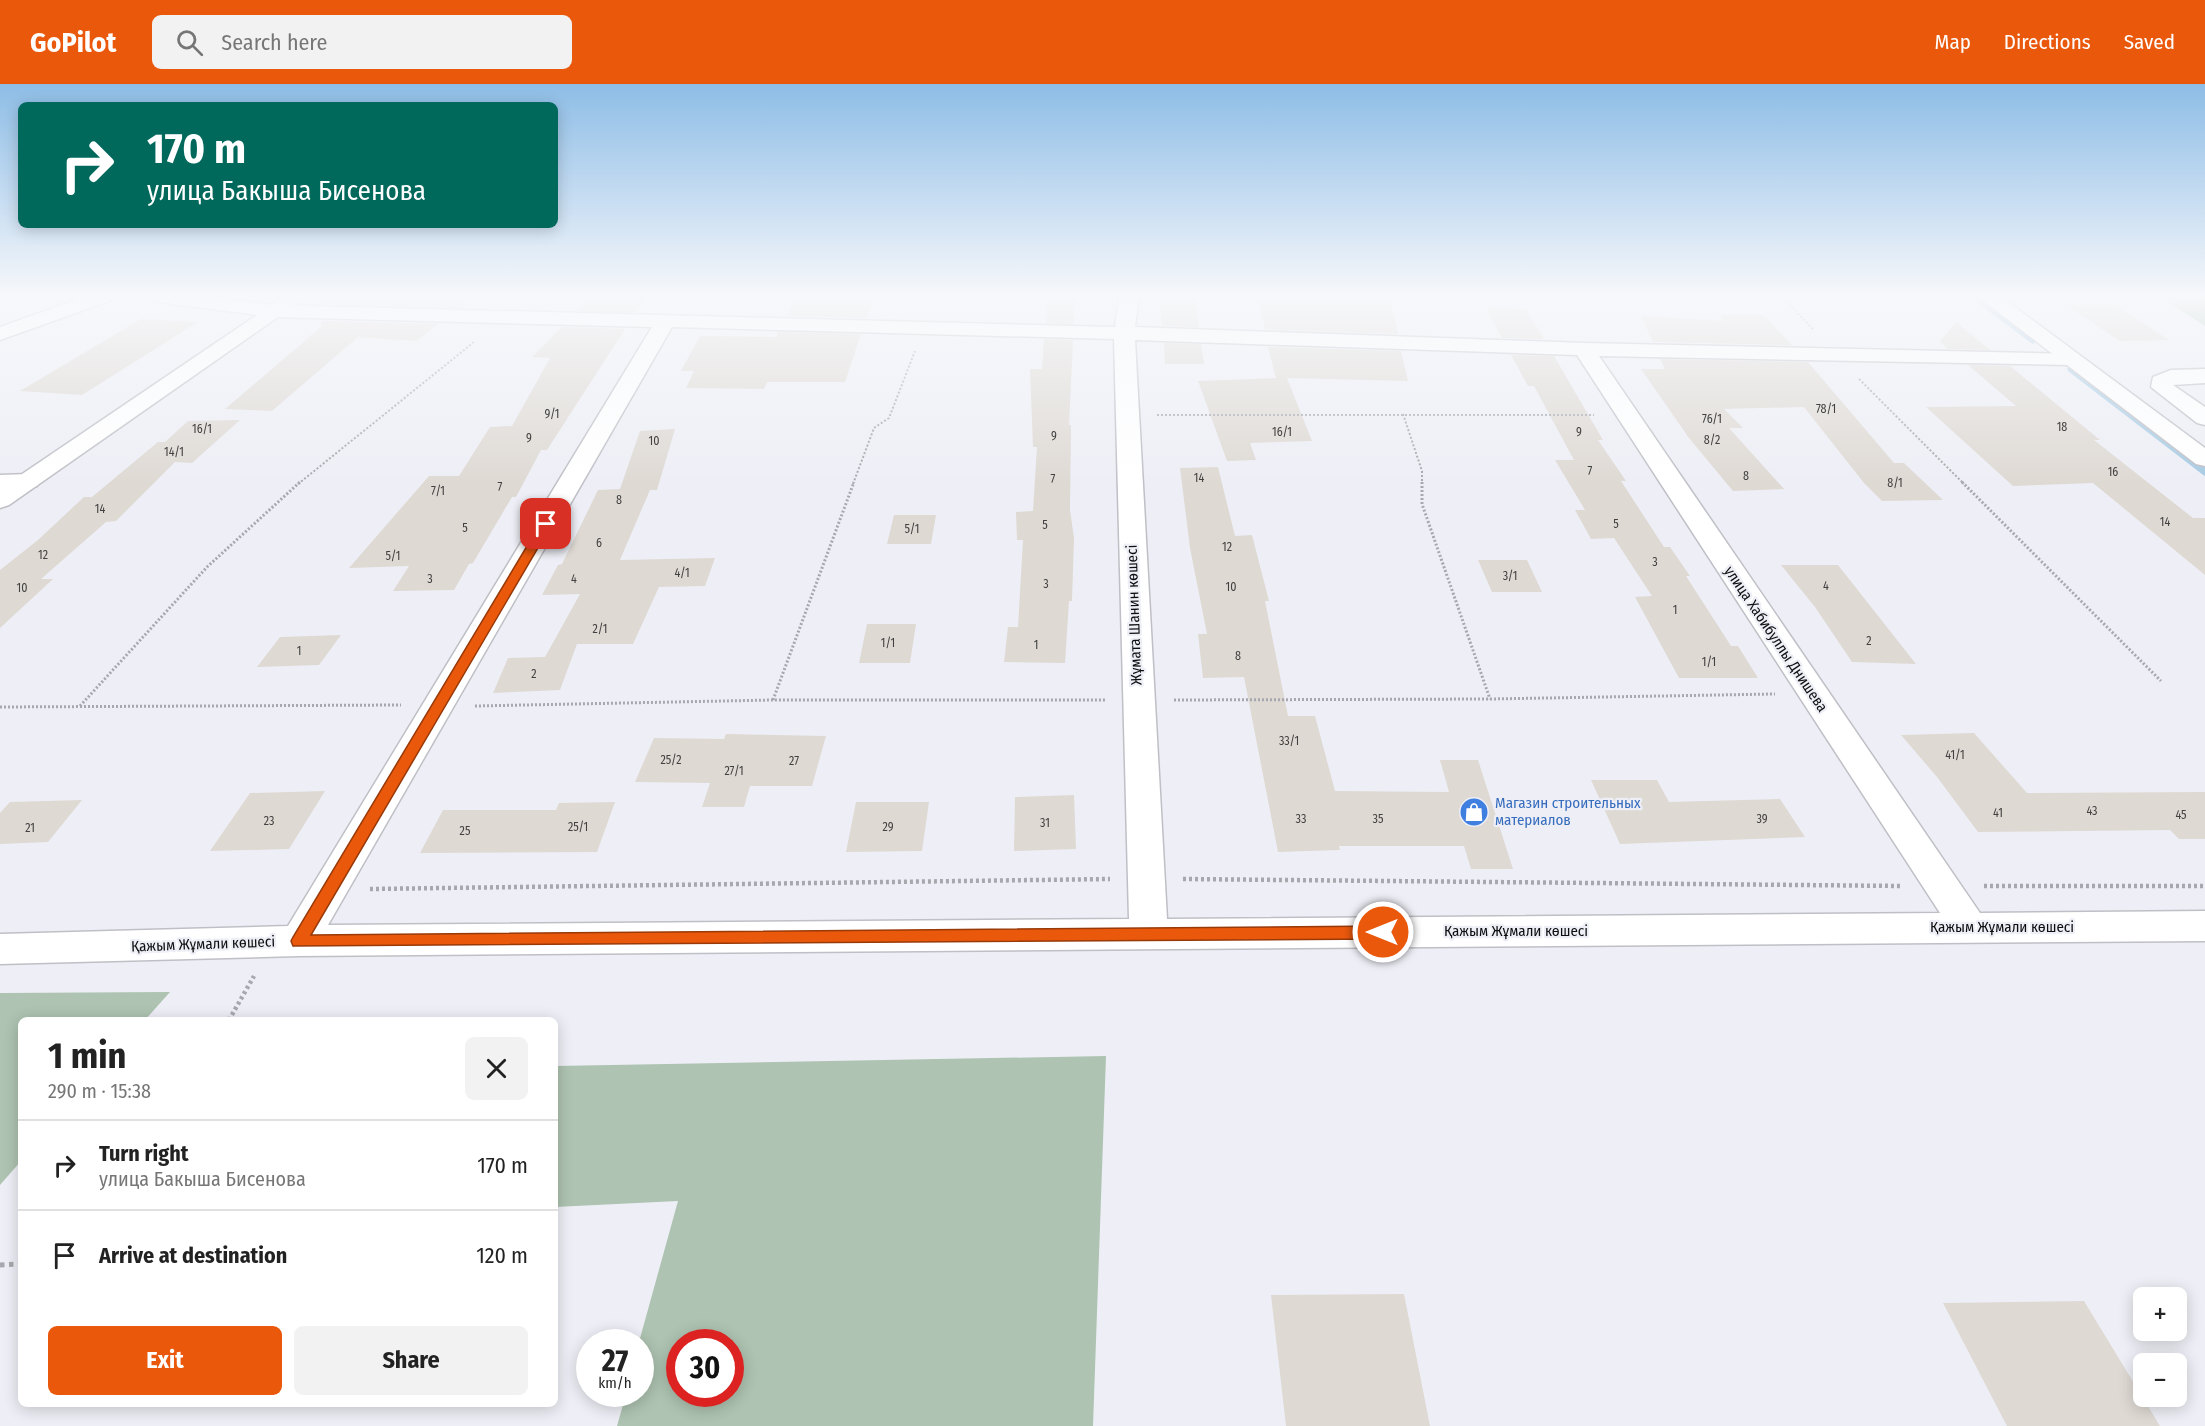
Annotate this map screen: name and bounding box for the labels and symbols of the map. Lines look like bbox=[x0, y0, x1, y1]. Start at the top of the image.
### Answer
house number: 78/1 bbox=[1816, 402, 1836, 416]
house number: 9/1 bbox=[545, 407, 559, 421]
house number: 76/1 bbox=[1702, 412, 1722, 426]
house number: 18 bbox=[2057, 420, 2067, 434]
house number: 16/1 bbox=[192, 422, 212, 436]
house number: 16/1 bbox=[1272, 425, 1292, 439]
house number: 9 bbox=[1576, 425, 1582, 439]
house number: 9 bbox=[1051, 429, 1057, 443]
house number: 9 bbox=[526, 431, 532, 445]
house number: 8/2 bbox=[1704, 433, 1720, 447]
house number: 10 bbox=[649, 434, 659, 448]
house number: 14/1 bbox=[164, 445, 184, 459]
house number: 7 bbox=[1588, 464, 1593, 478]
house number: 16 bbox=[2108, 465, 2118, 479]
house number: 8 bbox=[1743, 469, 1749, 483]
house number: 14 bbox=[1194, 471, 1204, 485]
house number: 7 bbox=[1051, 472, 1056, 486]
house number: 8/1 bbox=[1887, 476, 1903, 490]
house number: 7 bbox=[498, 480, 503, 494]
house number: 7/1 bbox=[431, 484, 445, 498]
house number: 8 bbox=[616, 493, 622, 507]
pin bbox=[520, 498, 571, 549]
house number: 14 bbox=[95, 502, 105, 516]
house number: 14 bbox=[2160, 515, 2170, 529]
house number: 5 bbox=[1613, 517, 1619, 531]
house number: 5 bbox=[1042, 518, 1048, 532]
house number: 5 bbox=[462, 521, 468, 535]
house number: 5/1 bbox=[905, 522, 919, 536]
house number: 6 bbox=[596, 536, 602, 550]
house number: 12 bbox=[1222, 540, 1232, 554]
street label: Жұмата Шанин көшесі bbox=[1123, 544, 1145, 686]
house number: 12 bbox=[38, 548, 48, 562]
house number: 5/1 bbox=[386, 549, 400, 563]
house number: 3 bbox=[1652, 555, 1658, 569]
street label: улица Хабибуллы Днишева bbox=[1720, 563, 1832, 715]
house number: 4/1 bbox=[674, 566, 690, 580]
house number: 3/1 bbox=[1503, 569, 1517, 583]
house number: 3 bbox=[427, 572, 433, 586]
house number: 4 bbox=[571, 572, 577, 586]
house number: 3 bbox=[1043, 577, 1049, 591]
house number: 4 bbox=[1823, 579, 1829, 593]
house number: 10 bbox=[1226, 580, 1236, 594]
house number: 10 bbox=[17, 581, 27, 595]
house number: 1 bbox=[1673, 603, 1677, 617]
house number: 2/1 bbox=[593, 622, 607, 636]
house number: 2 bbox=[1866, 634, 1872, 648]
house number: 1/1 bbox=[881, 636, 895, 650]
house number: 1 bbox=[1034, 638, 1038, 652]
house number: 1 bbox=[297, 644, 301, 658]
house number: 8 bbox=[1235, 649, 1241, 663]
house number: 1/1 bbox=[1702, 655, 1716, 669]
house number: 2 bbox=[531, 667, 537, 681]
house number: 33/1 bbox=[1279, 734, 1299, 748]
house number: 41/1 bbox=[1945, 748, 1965, 762]
house number: 25/2 bbox=[661, 753, 682, 767]
house number: 27 bbox=[789, 754, 799, 768]
house number: 27/1 bbox=[724, 764, 744, 778]
place label: Магазин строительных материалов bbox=[1495, 794, 1641, 829]
shop icon: Магазин строительных материалов bbox=[1458, 796, 1490, 828]
house number: 43 bbox=[2086, 804, 2098, 818]
house number: 41 bbox=[1993, 806, 2003, 820]
house number: 45 bbox=[2175, 808, 2187, 822]
house number: 33 bbox=[1296, 812, 1306, 826]
house number: 35 bbox=[1373, 812, 1384, 826]
house number: 39 bbox=[1756, 812, 1768, 826]
house number: 23 bbox=[264, 814, 274, 828]
house number: 31 bbox=[1040, 816, 1050, 830]
house number: 25/1 bbox=[568, 820, 588, 834]
house number: 29 bbox=[882, 820, 894, 834]
house number: 21 bbox=[25, 821, 35, 835]
house number: 25 bbox=[460, 824, 471, 838]
position arrow bbox=[1351, 900, 1415, 964]
street label: Қажым Жұмали көшесі bbox=[1930, 918, 2074, 936]
street label: Қажым Жұмали көшесі bbox=[1444, 922, 1588, 940]
street label: Қажым Жұмали көшесі bbox=[131, 932, 275, 956]
speed limit sign: 30 bbox=[666, 1329, 744, 1407]

